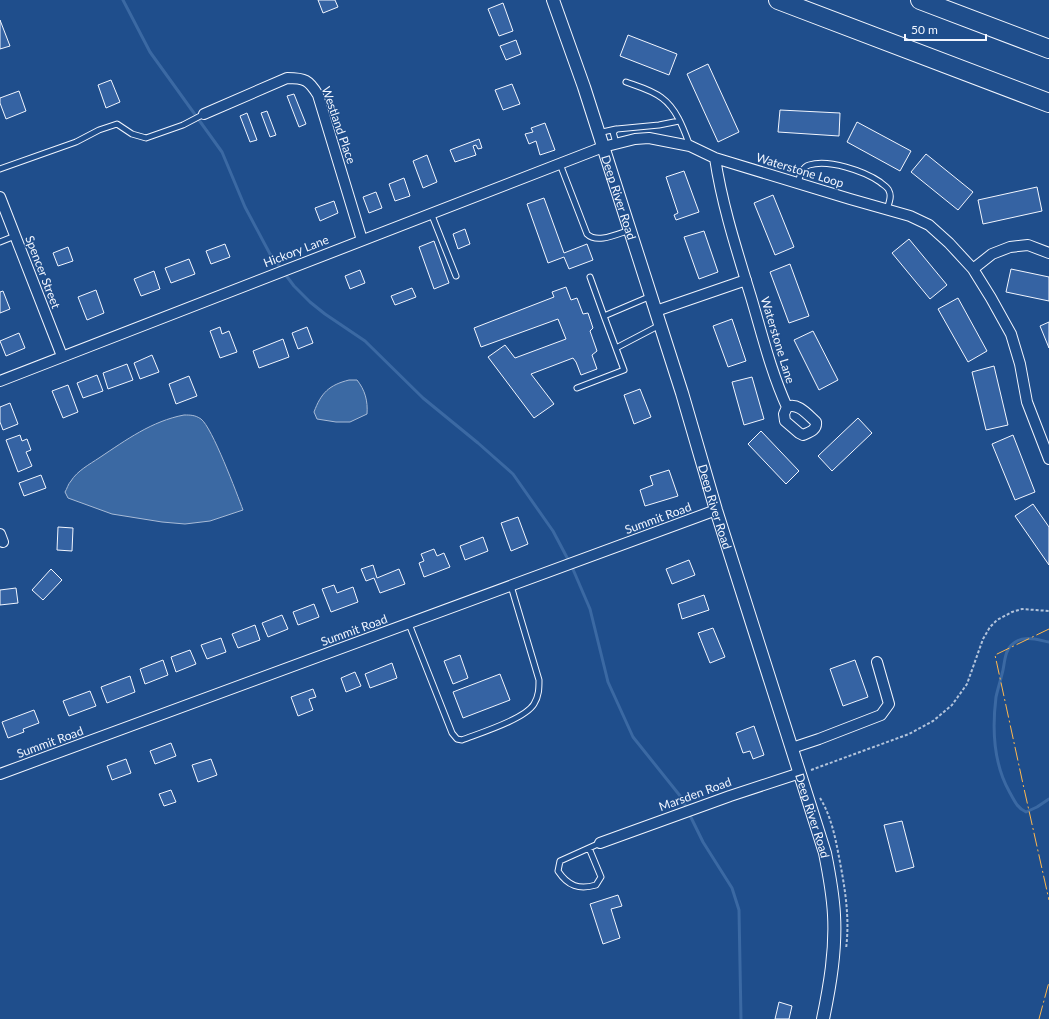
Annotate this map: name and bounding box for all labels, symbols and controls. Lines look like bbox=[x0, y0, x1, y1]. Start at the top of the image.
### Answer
scale bar bbox=[905, 16, 986, 42]
text: 50 m bbox=[911, 22, 938, 37]
street label: Westland Place bbox=[319, 84, 359, 166]
street label: Waterstone Loop bbox=[754, 150, 846, 191]
street label: Deep River Road bbox=[599, 153, 640, 241]
street label: Hickory Lane bbox=[261, 232, 331, 270]
street label: Spencer Street bbox=[22, 233, 64, 311]
street label: Waterstone Lane bbox=[758, 295, 798, 385]
street label: Deep River Road bbox=[696, 462, 735, 551]
street label: Summit Road bbox=[623, 499, 693, 537]
street label: Summit Road bbox=[319, 611, 389, 649]
street label: Summit Road bbox=[15, 723, 85, 761]
street label: Deep River Road bbox=[793, 771, 833, 859]
street label: Marsden Road bbox=[657, 774, 733, 814]

